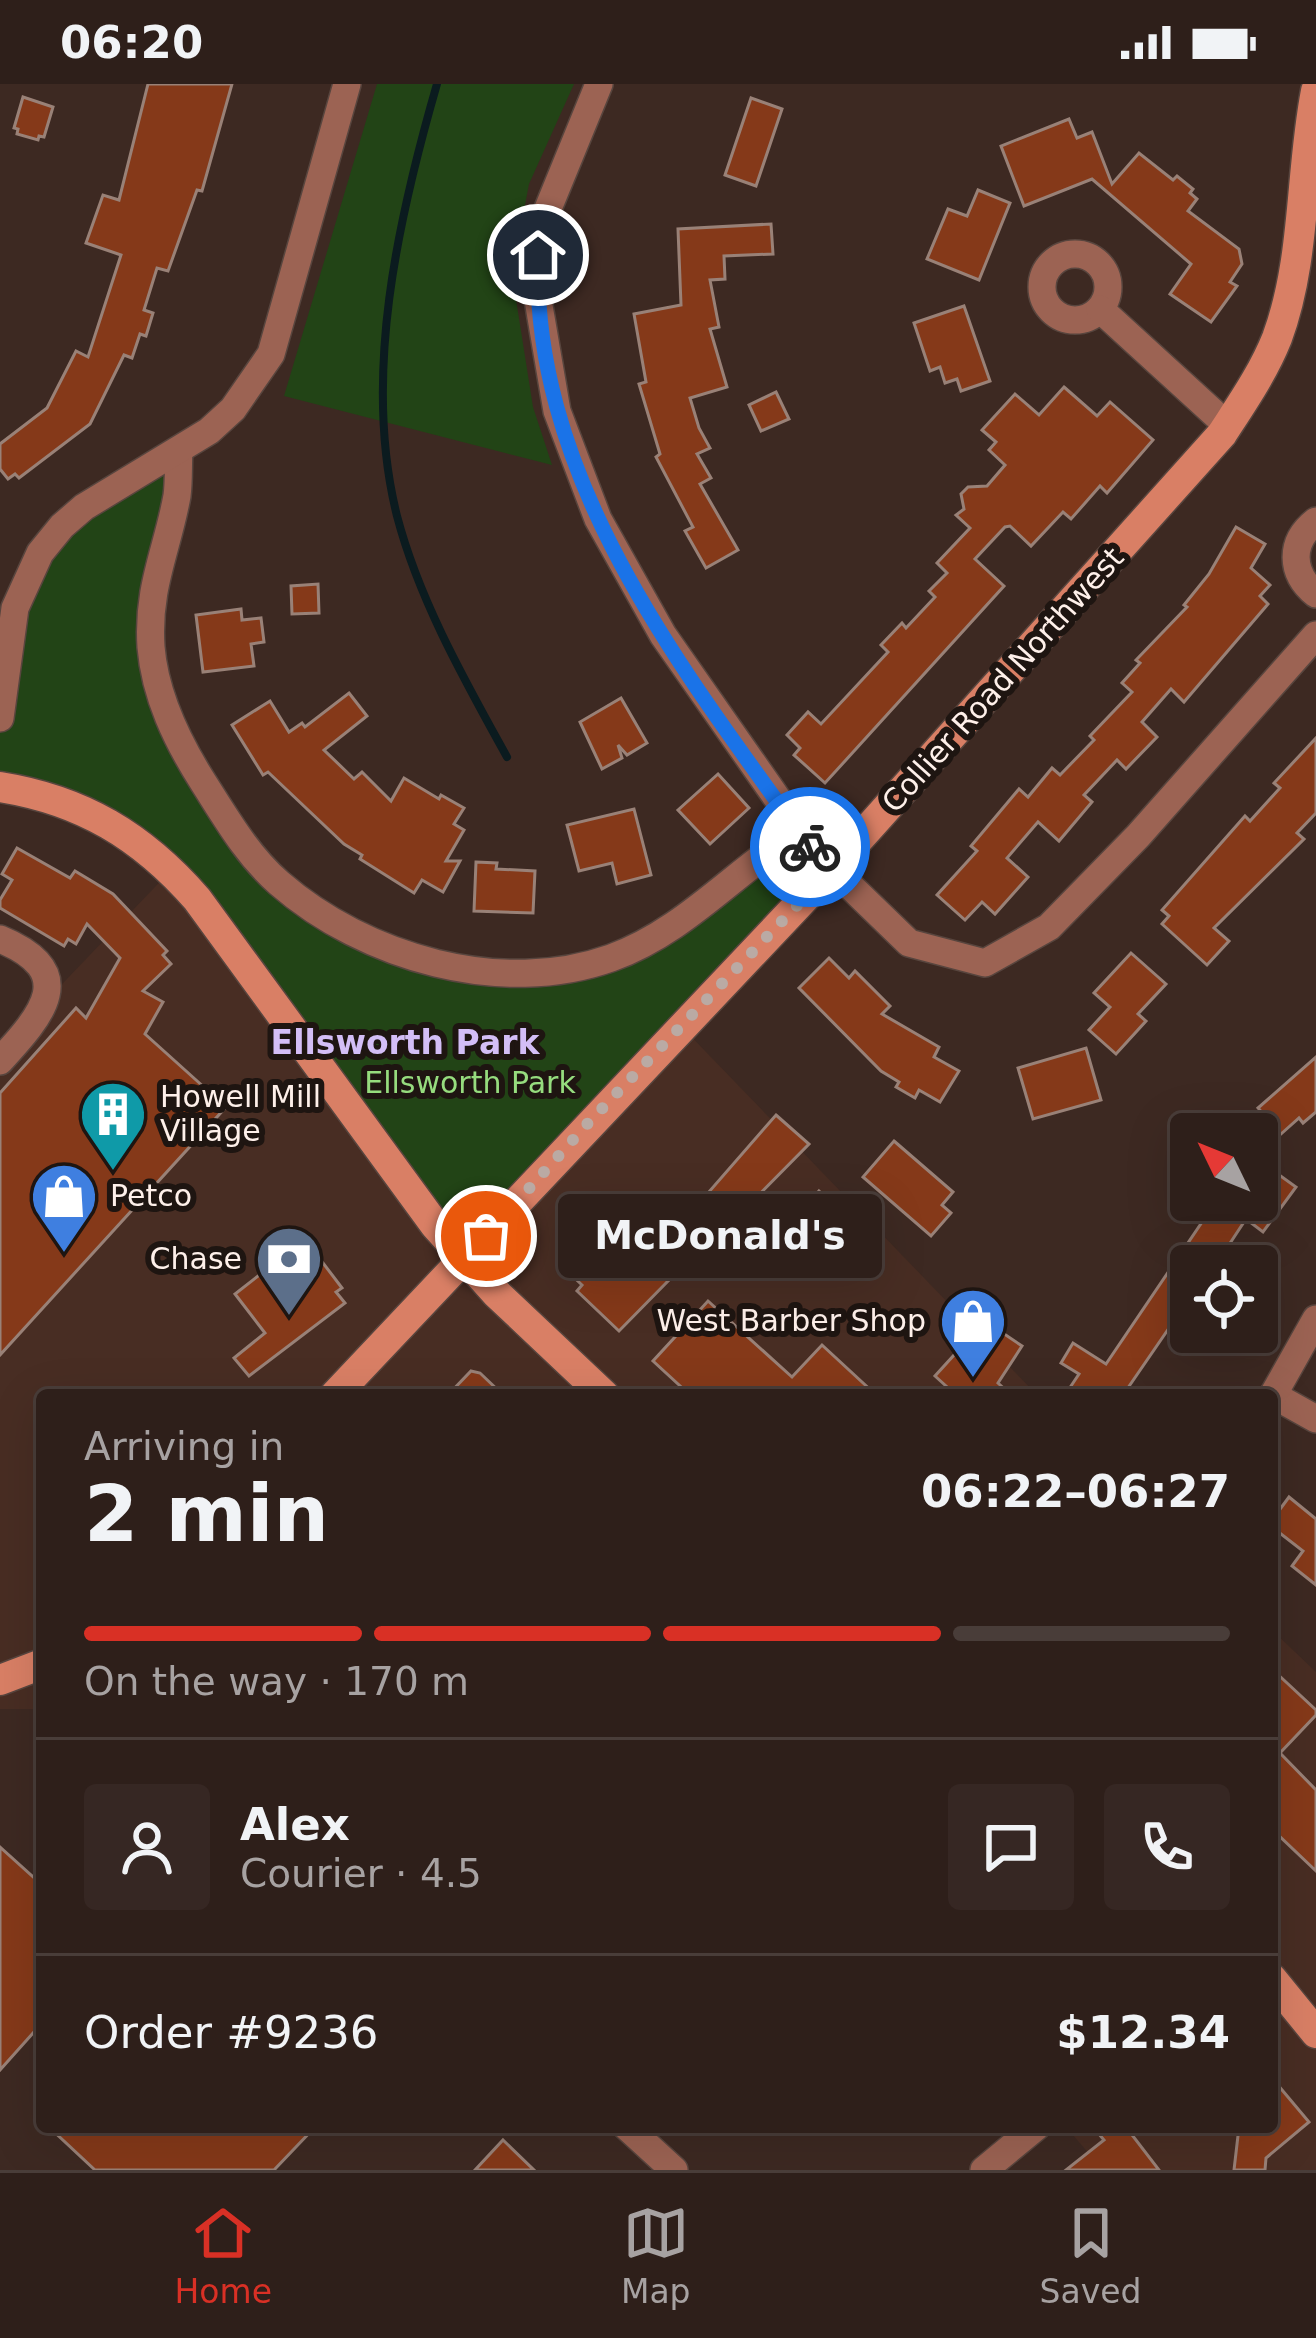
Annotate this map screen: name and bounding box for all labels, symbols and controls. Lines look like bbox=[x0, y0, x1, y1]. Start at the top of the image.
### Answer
text: 06:20 bbox=[60, 16, 203, 69]
pin bbox=[487, 204, 589, 306]
icon: home bbox=[505, 222, 571, 288]
street label: Collier Road Northwest bbox=[875, 540, 1131, 819]
courier bbox=[750, 787, 870, 907]
icon: bike bbox=[777, 814, 843, 880]
district label: Ellsworth Park bbox=[271, 1023, 540, 1062]
park label: Ellsworth Park bbox=[364, 1065, 576, 1100]
building icon: Howell Mill Village bbox=[78, 1079, 148, 1173]
place label: Howell Mill Village bbox=[160, 1079, 321, 1148]
north arrow bbox=[1170, 1113, 1278, 1221]
map controls bbox=[1170, 1113, 1278, 1353]
shop icon: Petco bbox=[29, 1161, 99, 1255]
place label: Petco bbox=[110, 1178, 192, 1213]
pin bbox=[435, 1185, 537, 1287]
callout: McDonald's bbox=[558, 1194, 882, 1278]
icon: bag bbox=[453, 1203, 519, 1269]
text: McDonald's bbox=[594, 1213, 846, 1258]
bank icon: Chase bbox=[254, 1224, 324, 1318]
place label: Chase bbox=[150, 1241, 242, 1276]
button: locate bbox=[1170, 1245, 1278, 1353]
shop icon: West Barber Shop bbox=[938, 1286, 1008, 1380]
place label: West Barber Shop bbox=[657, 1303, 926, 1338]
text: Arriving in bbox=[84, 1424, 284, 1469]
text: 06:22–06:27 bbox=[921, 1465, 1230, 1518]
text: 2 min bbox=[84, 1469, 329, 1559]
text: On the way · 170 m bbox=[84, 1659, 469, 1704]
button: person bbox=[84, 1784, 210, 1910]
button: chat bbox=[948, 1784, 1074, 1910]
button: phone bbox=[1104, 1784, 1230, 1910]
text: Alex bbox=[240, 1798, 350, 1851]
text: Courier · 4.5 bbox=[240, 1851, 482, 1896]
text: Order #9236 bbox=[84, 2006, 378, 2059]
text: $12.34 bbox=[1056, 2006, 1230, 2059]
tab: Home bbox=[174, 2200, 272, 2311]
tab: Map bbox=[621, 2200, 691, 2311]
tab: Saved bbox=[1040, 2200, 1141, 2311]

